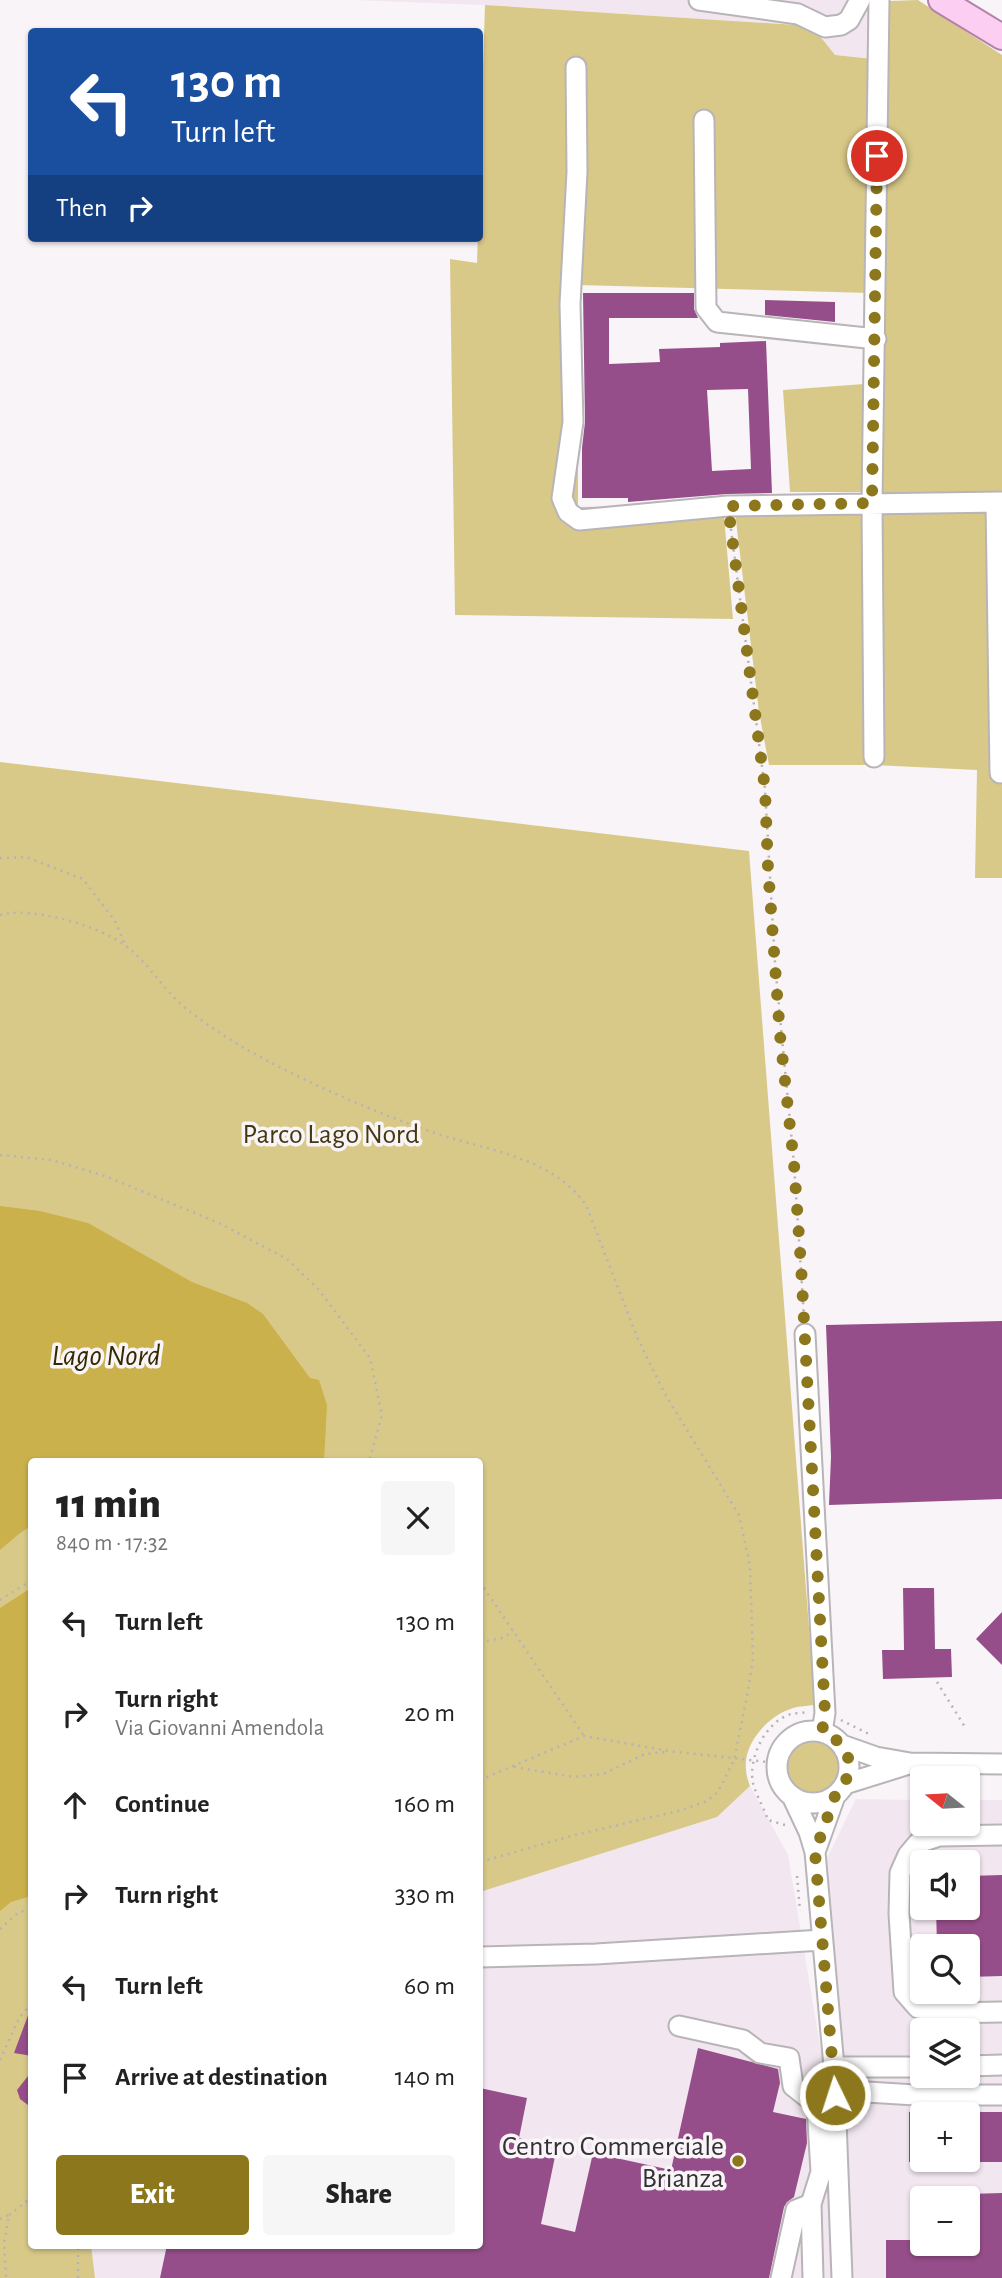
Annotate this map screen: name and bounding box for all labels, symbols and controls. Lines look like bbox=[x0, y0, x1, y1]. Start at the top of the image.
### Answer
icon: left bbox=[56, 56, 147, 147]
text: 130 m bbox=[171, 58, 282, 107]
text: Turn left bbox=[171, 116, 275, 148]
pin bbox=[847, 126, 907, 186]
icon: arrive bbox=[858, 137, 896, 175]
icon: right bbox=[121, 189, 159, 227]
text: Then bbox=[56, 195, 107, 221]
park label: Parco Lago Nord bbox=[243, 1121, 419, 1149]
water label: Lago Nord bbox=[51, 1341, 161, 1371]
button: close bbox=[381, 1481, 455, 1555]
text: 11 min bbox=[56, 1483, 161, 1525]
text: 840 m · 17:32 bbox=[56, 1532, 168, 1555]
icon: left bbox=[56, 1604, 94, 1642]
text: Turn left bbox=[115, 1609, 203, 1635]
text: 130 m bbox=[397, 1609, 455, 1635]
text: Turn right bbox=[115, 1686, 218, 1712]
icon: right bbox=[56, 1695, 94, 1733]
text: 20 m bbox=[404, 1700, 455, 1726]
text: Via Giovanni Amendola bbox=[115, 1717, 324, 1740]
north arrow bbox=[910, 1766, 980, 1836]
map controls bbox=[910, 1766, 980, 2256]
icon: ahead bbox=[56, 1786, 94, 1824]
text: Continue bbox=[115, 1791, 210, 1817]
text: 160 m bbox=[395, 1791, 455, 1817]
button: sound bbox=[910, 1850, 980, 1920]
icon: right bbox=[56, 1877, 94, 1915]
text: Turn right bbox=[115, 1882, 218, 1908]
text: 330 m bbox=[395, 1882, 455, 1908]
button: search bbox=[910, 1934, 980, 2004]
icon: left bbox=[56, 1968, 94, 2006]
text: Turn left bbox=[115, 1973, 203, 1999]
text: 60 m bbox=[404, 1973, 455, 1999]
button: layers bbox=[910, 2018, 980, 2088]
position arrow bbox=[798, 2058, 872, 2132]
icon: arrive bbox=[56, 2059, 94, 2097]
text: Arrive at destination bbox=[115, 2064, 328, 2090]
text: 140 m bbox=[395, 2064, 455, 2090]
button: + bbox=[910, 2102, 980, 2172]
place label: Centro Commerciale Brianza bbox=[502, 2133, 724, 2193]
marker: Centro Commerciale Brianza bbox=[730, 2153, 746, 2169]
button: Exit bbox=[56, 2155, 249, 2235]
button: Share bbox=[263, 2155, 455, 2235]
button: − bbox=[910, 2186, 980, 2256]

